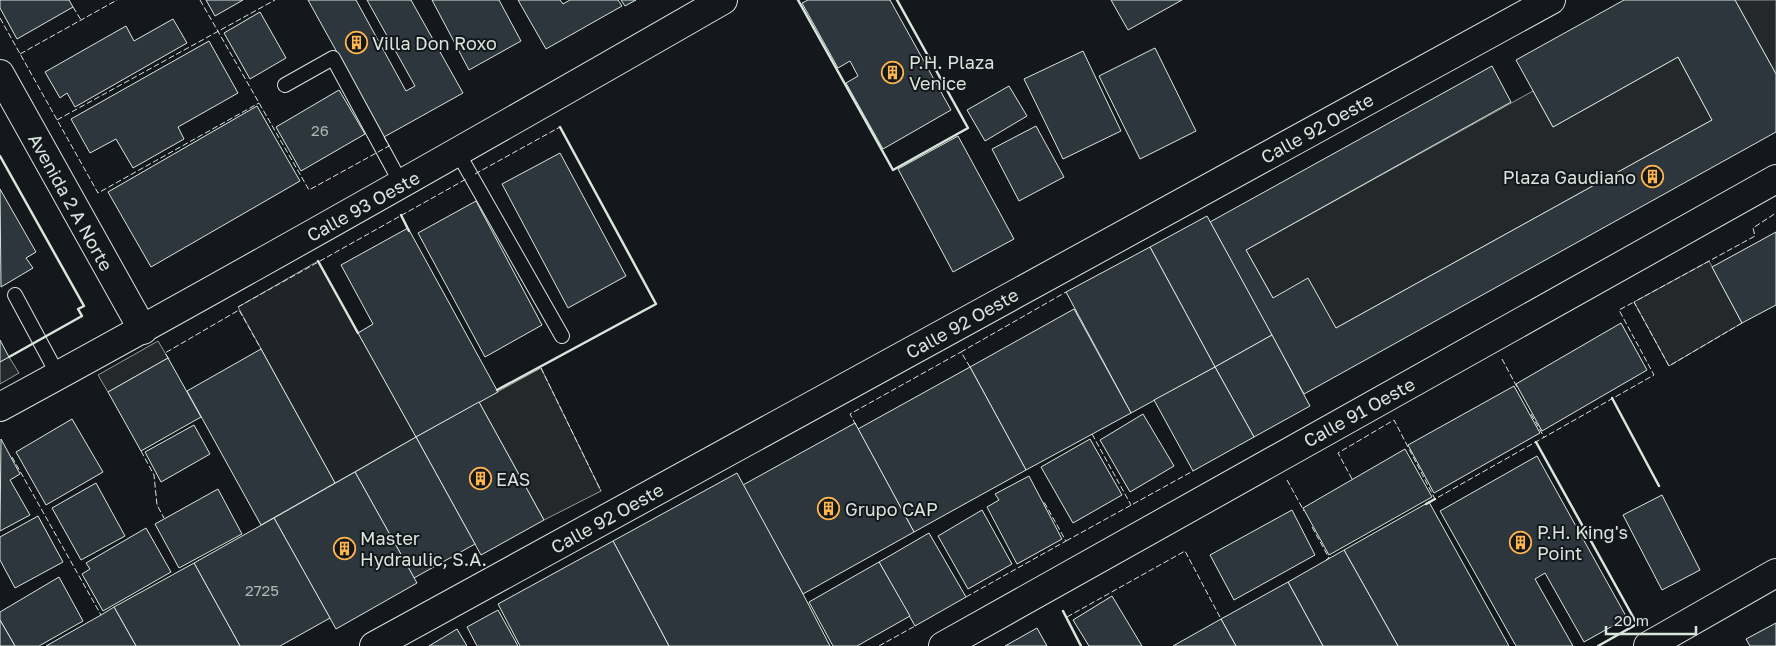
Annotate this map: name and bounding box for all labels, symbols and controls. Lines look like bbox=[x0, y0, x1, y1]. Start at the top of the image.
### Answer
building icon: Villa Don Roxo bbox=[344, 31, 368, 55]
place label: Villa Don Roxo bbox=[372, 32, 497, 54]
place label: P.H. Plaza Venice bbox=[909, 51, 994, 94]
building icon: P.H. Plaza Venice bbox=[881, 60, 905, 84]
street label: Calle 92 Oeste bbox=[1257, 88, 1377, 168]
house number: 26 bbox=[311, 121, 329, 139]
street label: Avenida 2 A Norte bbox=[24, 129, 118, 275]
building icon: Plaza Gaudiano bbox=[1640, 165, 1664, 189]
street label: Calle 93 Oeste bbox=[303, 166, 423, 246]
place label: Plaza Gaudiano bbox=[1503, 166, 1636, 188]
street label: Calle 92 Oeste bbox=[902, 283, 1022, 363]
street label: Calle 91 Oeste bbox=[1300, 372, 1418, 452]
building icon: EAS bbox=[468, 467, 492, 491]
place label: EAS bbox=[496, 468, 530, 490]
street label: Calle 92 Oeste bbox=[547, 478, 667, 558]
building icon: Grupo CAP bbox=[817, 497, 841, 521]
place label: Grupo CAP bbox=[845, 498, 938, 520]
place label: P.H. King's Point bbox=[1537, 521, 1628, 564]
place label: Master Hydraulic, S.A. bbox=[360, 527, 487, 570]
building icon: P.H. King's Point bbox=[1509, 530, 1533, 554]
building icon: Master Hydraulic, S.A. bbox=[332, 536, 356, 560]
house number: 2725 bbox=[245, 581, 279, 599]
scale bar bbox=[1606, 604, 1696, 636]
text: 20 m bbox=[1614, 611, 1649, 629]

